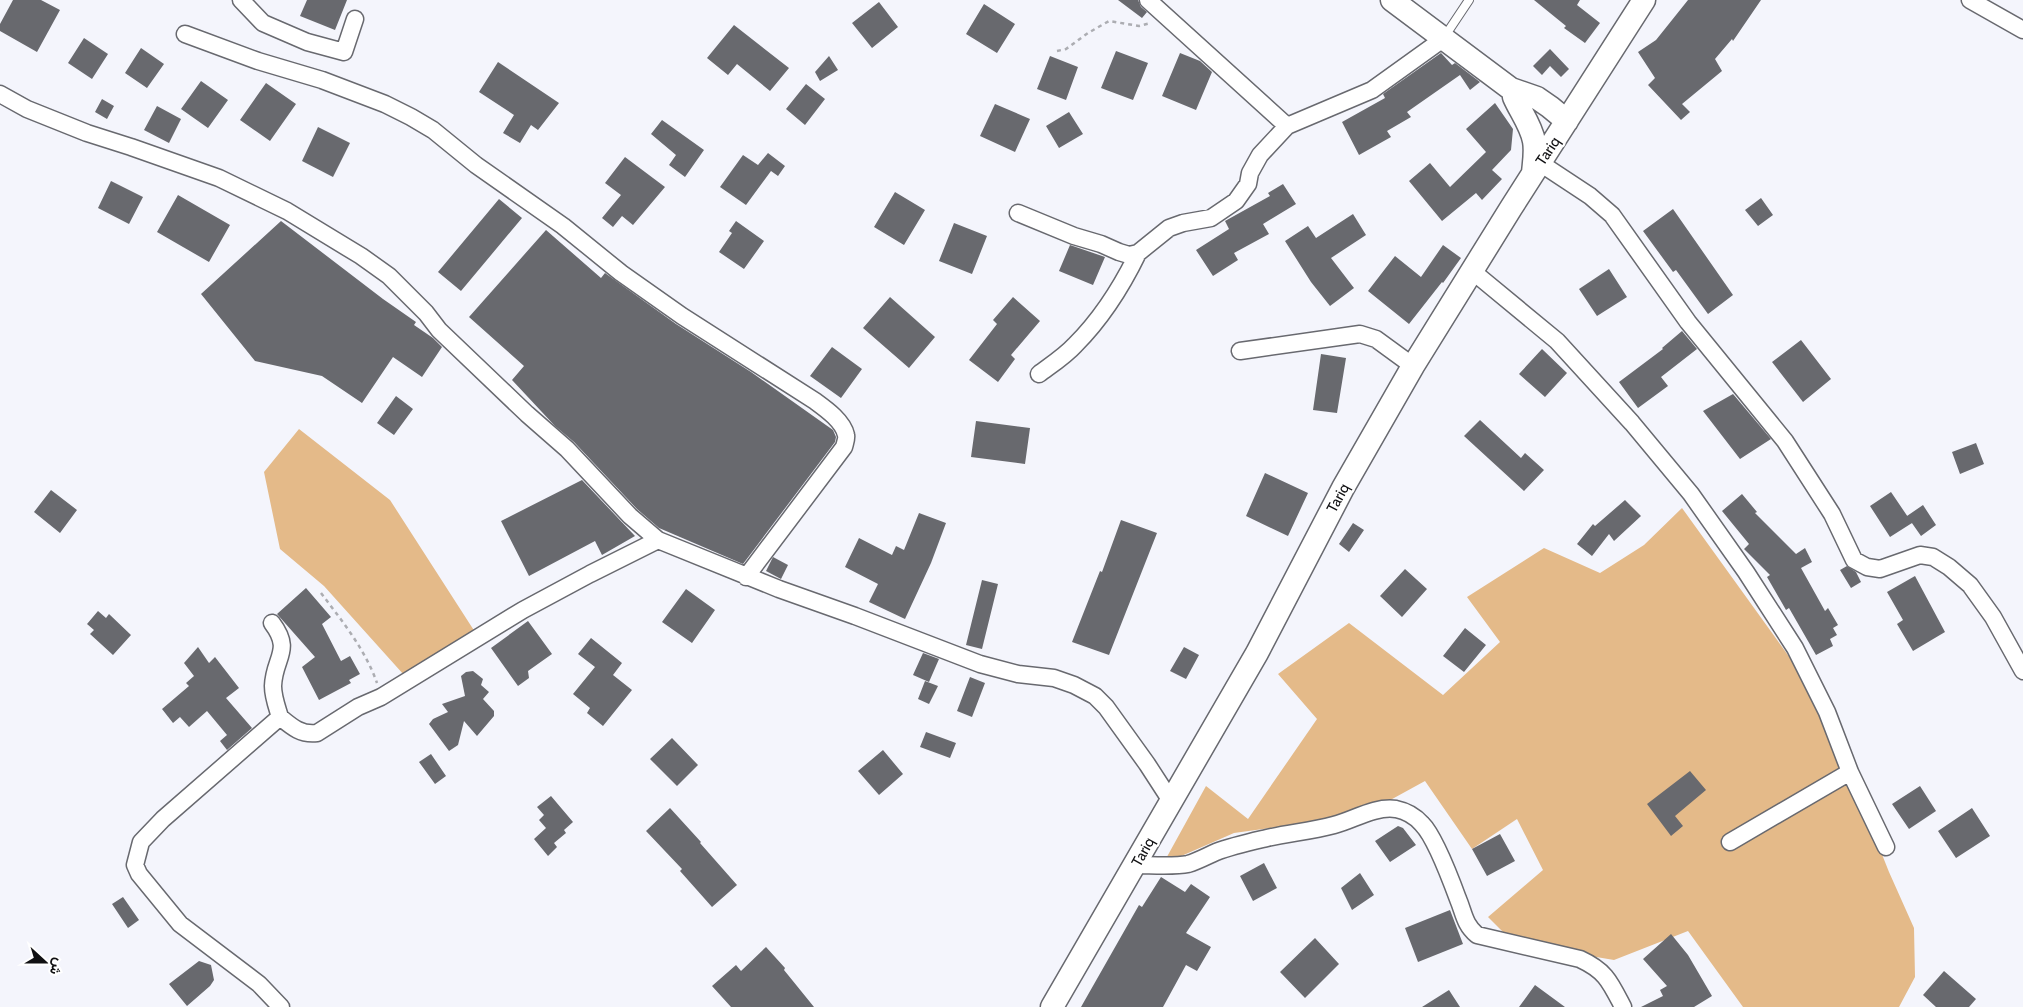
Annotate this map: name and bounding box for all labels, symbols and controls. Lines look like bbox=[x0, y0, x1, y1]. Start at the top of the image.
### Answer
street label: Tariq bbox=[1532, 133, 1564, 169]
street label: Tariq bbox=[1323, 480, 1353, 516]
street label: Tariq bbox=[1128, 834, 1158, 870]
north arrow bbox=[20, 937, 70, 987]
text: ش bbox=[46, 956, 69, 978]

